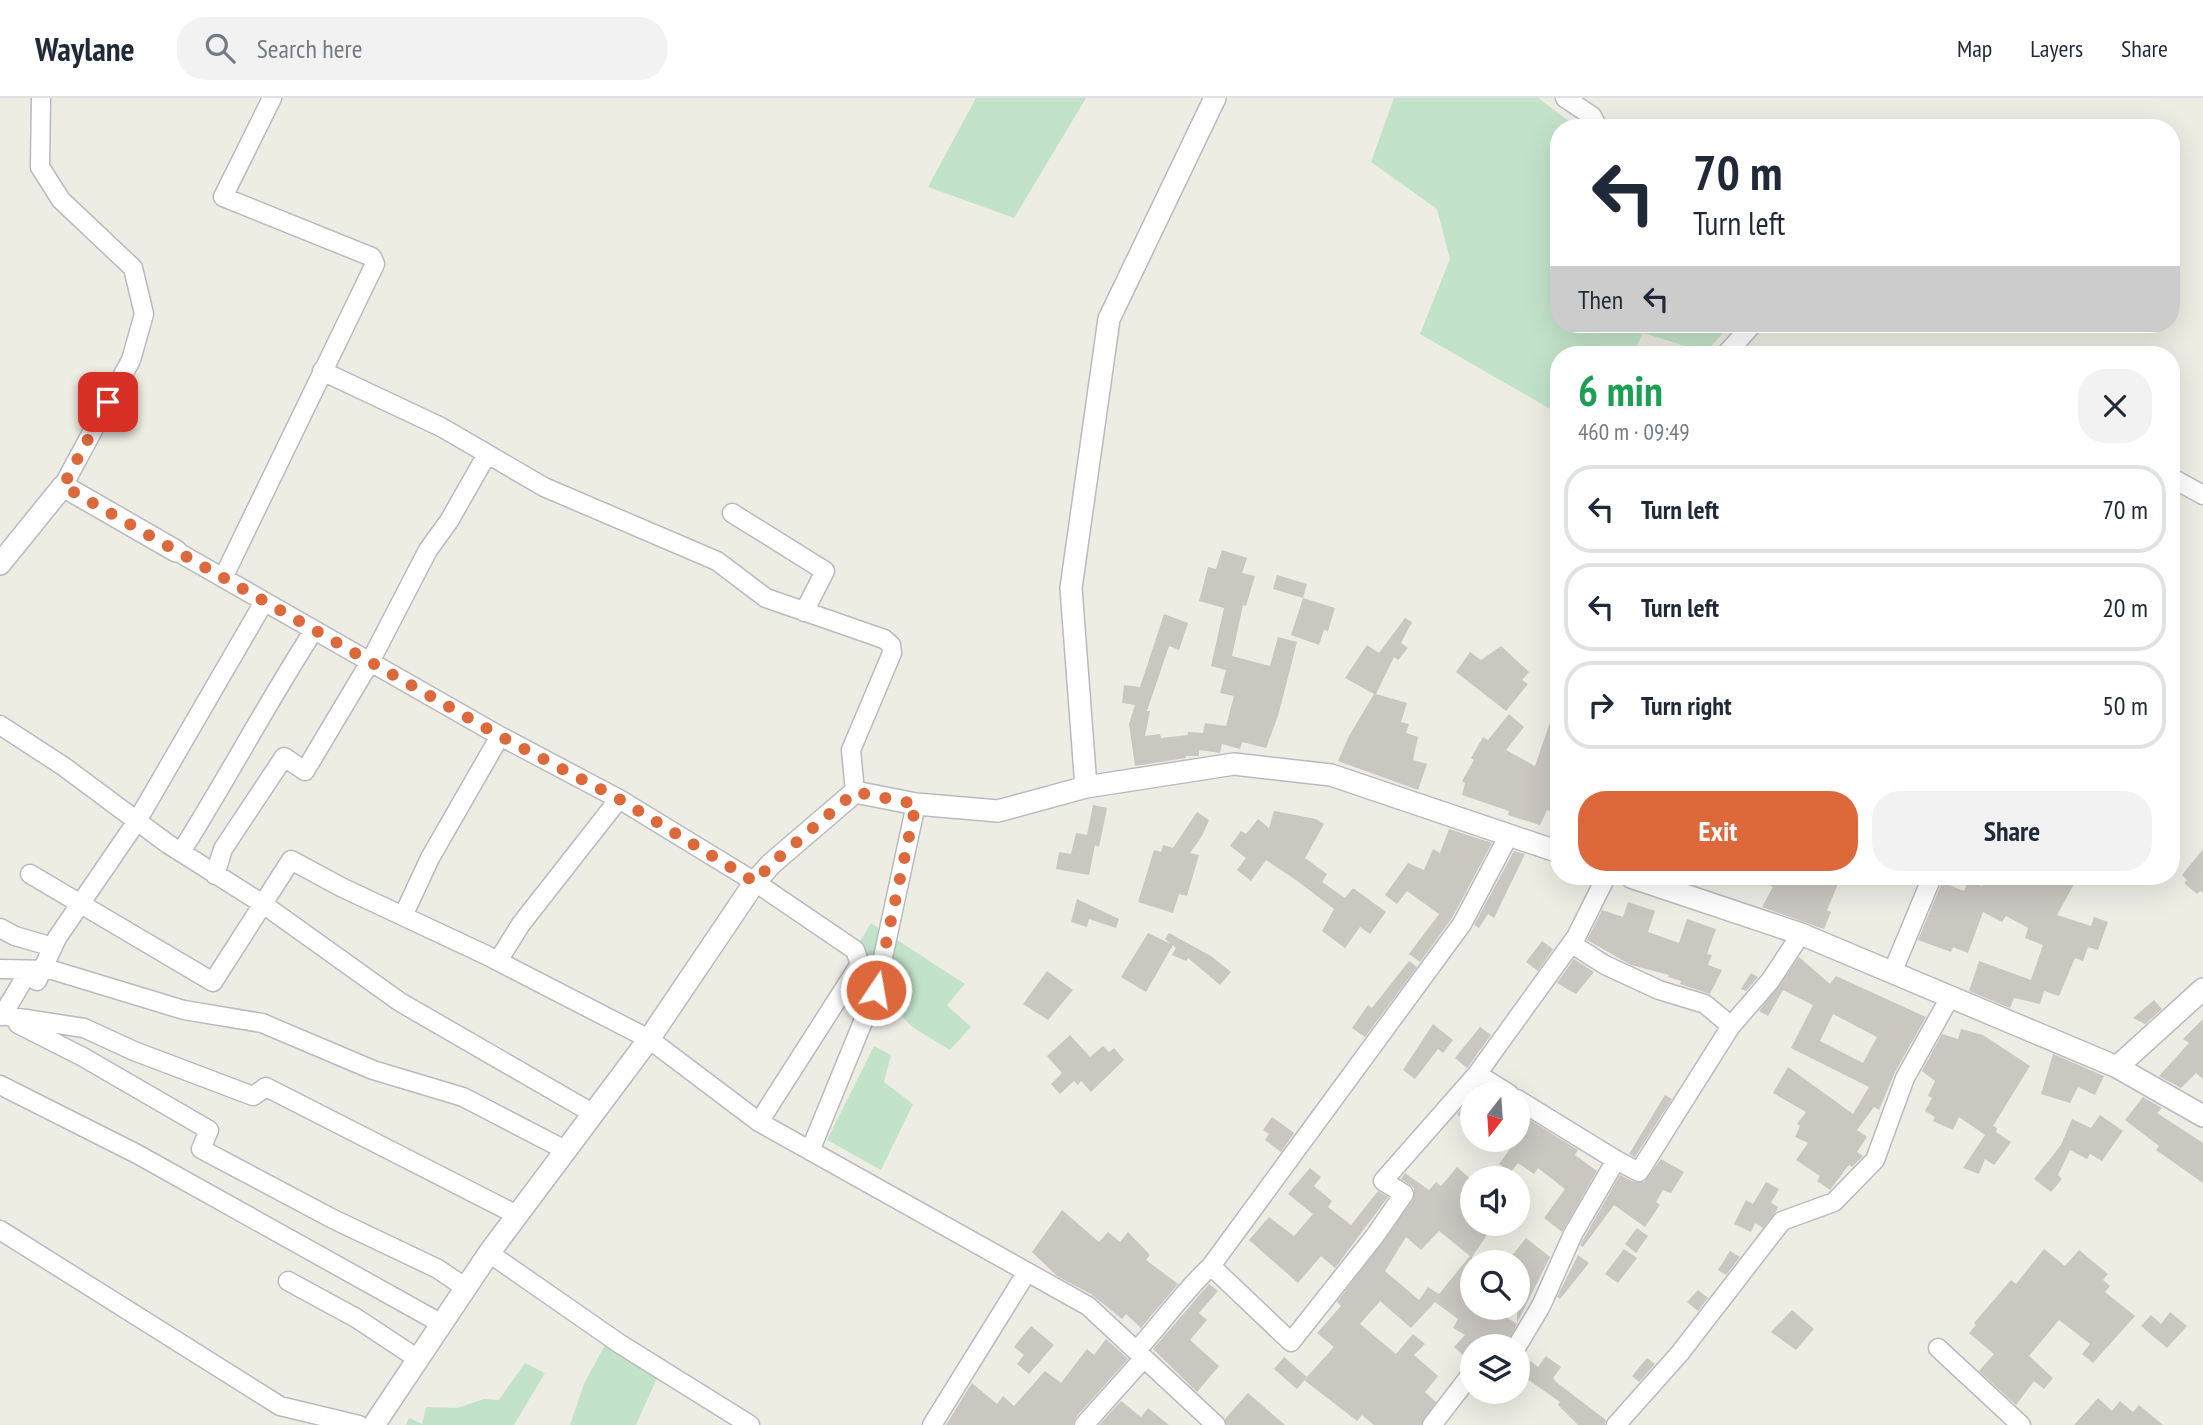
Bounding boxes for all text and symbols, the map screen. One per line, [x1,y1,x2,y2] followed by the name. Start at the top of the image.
[177,17,667,80] search box
[35,27,135,70] text: Waylane
[201,29,239,67] icon: search
[257,32,362,65] text: Search here
[1957,33,1992,64] text: Map
[2030,33,2083,64] text: Layers
[2121,33,2168,64] text: Share
[1693,140,1782,204] text: 70 m
[1578,147,1669,238] icon: left
[1693,202,1785,244] text: Turn left
[1637,280,1675,318] icon: left
[1578,283,1623,316] text: Then
[1578,363,1663,418] text: 6 min
[2078,369,2152,443] button: close
[78,372,138,432] pin
[89,383,127,421] icon: arrive
[1578,417,1690,446] text: 460 m · 09:49
[1582,490,1620,528] icon: left
[1641,493,1719,526] text: Turn left
[2102,493,2148,526] text: 70 m
[1582,588,1620,626] icon: left
[1641,591,1719,624] text: Turn left
[2102,591,2148,624] text: 20 m
[1582,686,1620,724] icon: right
[1641,689,1732,722] text: Turn right
[2102,689,2148,722] text: 50 m
[1578,791,1858,871] button: Exit
[1872,791,2152,871] button: Share
[839,953,913,1027] position arrow
[1460,1082,1530,1152] north arrow
[1460,1082,1530,1404] map controls
[1460,1166,1530,1236] button: sound
[1460,1250,1530,1320] button: search
[1460,1334,1530,1404] button: layers

